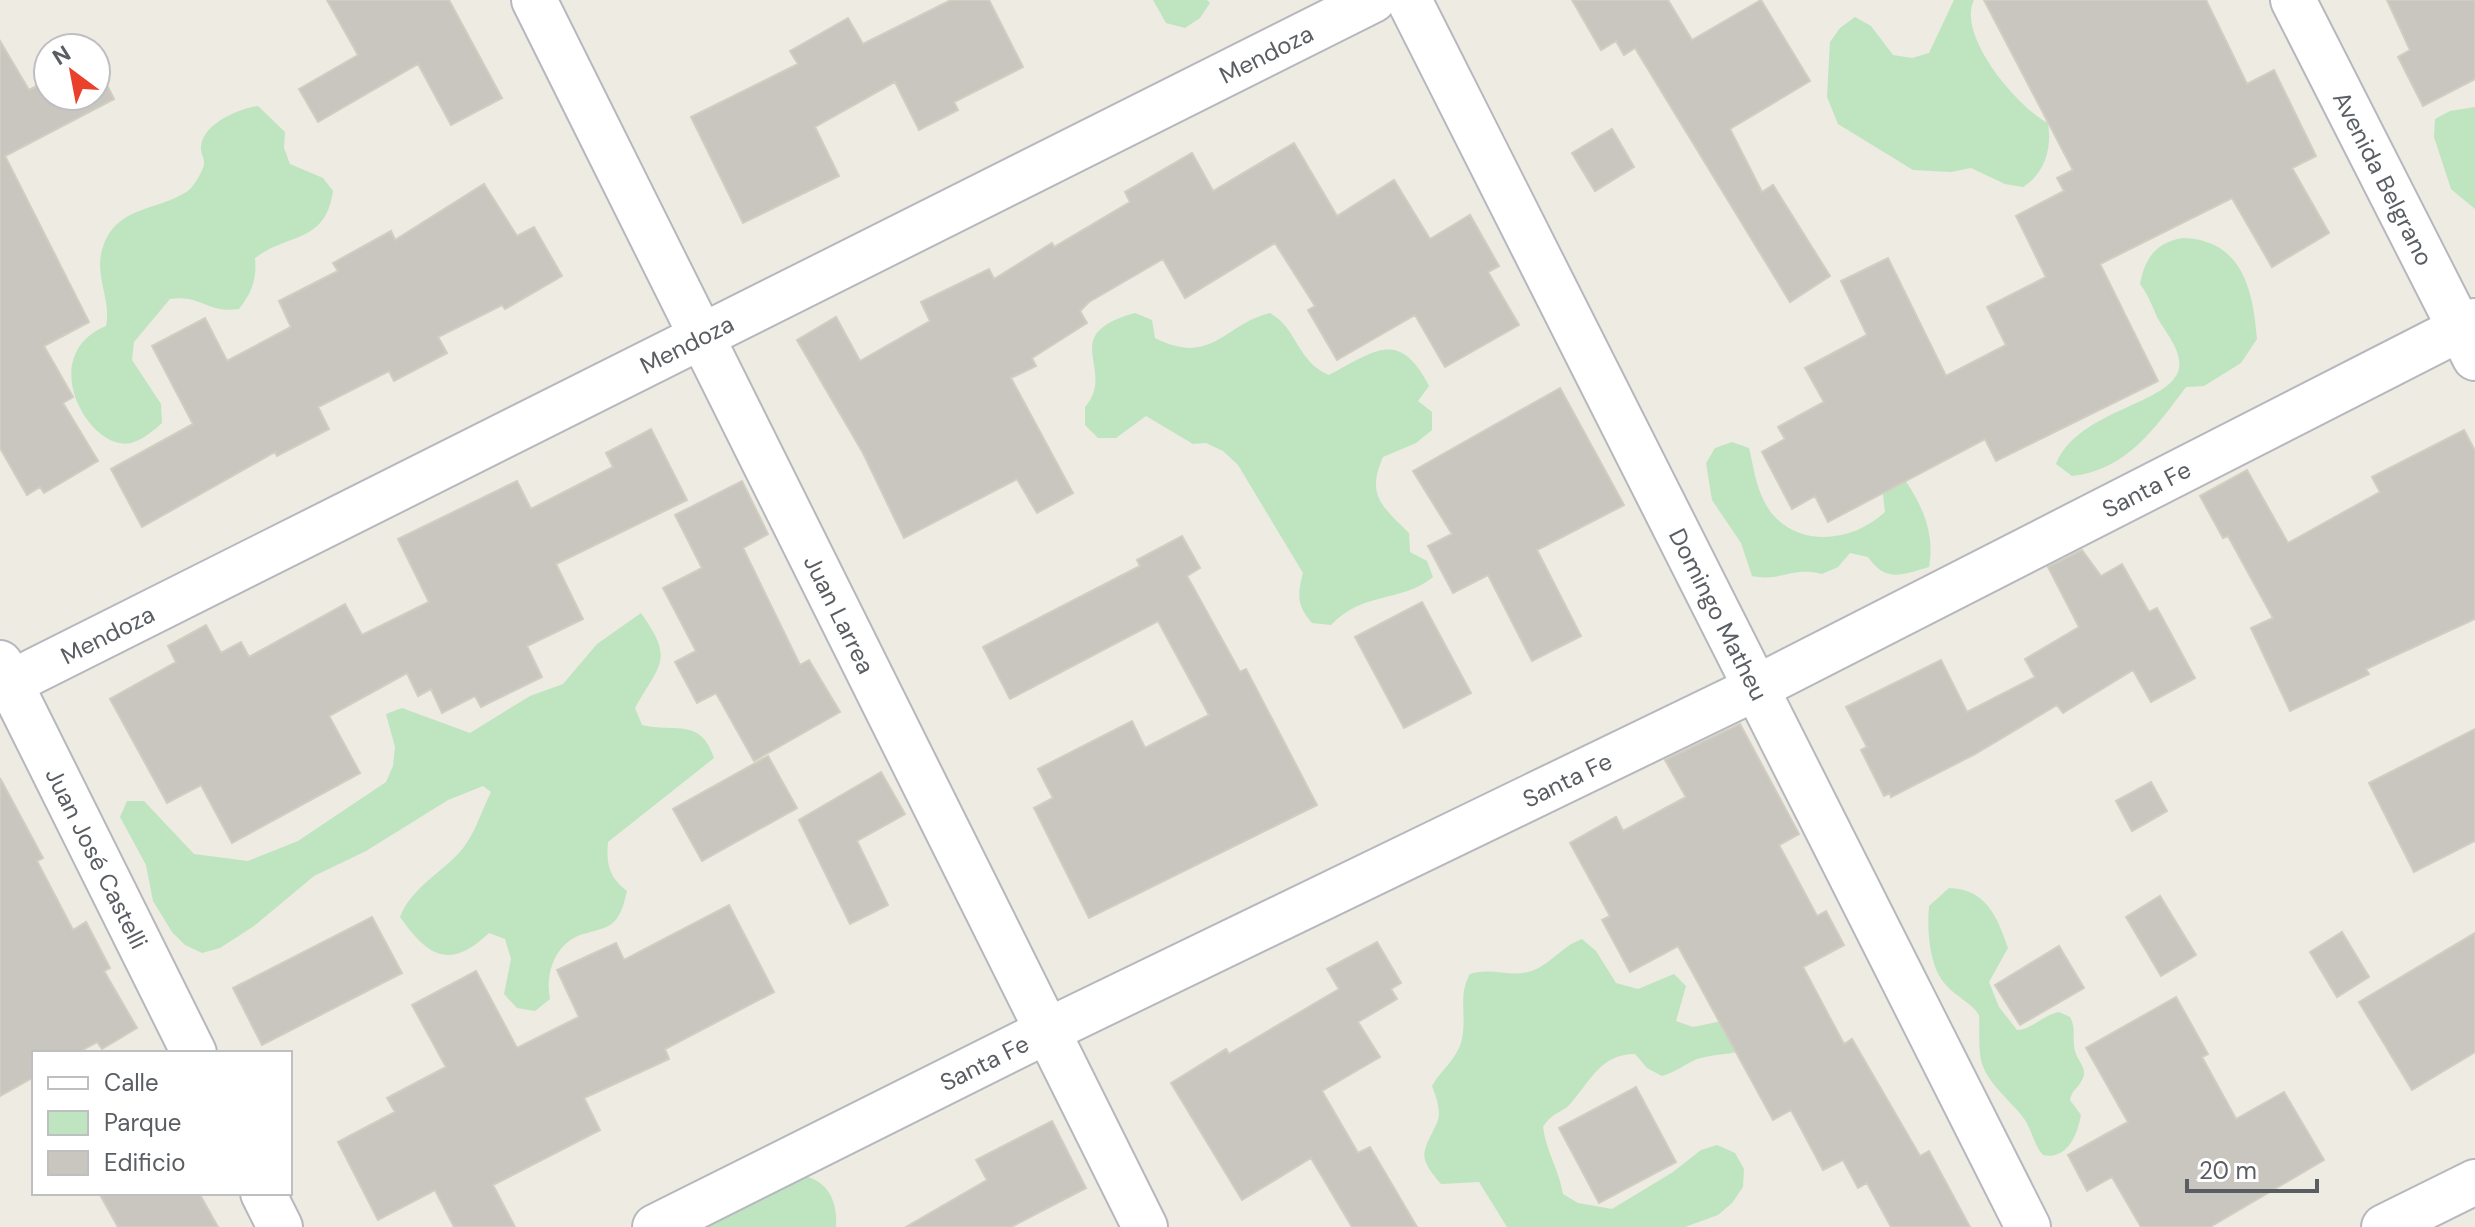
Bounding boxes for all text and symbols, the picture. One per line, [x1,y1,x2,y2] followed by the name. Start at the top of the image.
[1214,17,1318,90] street label: Mendoza
[32,32,112,112] north arrow
[47,39,76,72] text: N
[2326,86,2441,271] street label: Avenida Belgrano
[635,307,739,380] street label: Mendoza
[2097,453,2196,524] street label: Santa Fe
[1663,523,1775,706] street label: Domingo Matheu
[797,550,882,679] street label: Juan Larrea
[55,598,159,671] street label: Mendoza
[1517,745,1617,814] street label: Santa Fe
[39,762,155,954] street label: Juan José Castelli
[934,1027,1034,1098] street label: Santa Fe
[32,1051,292,1195] legend
[104,1067,159,1098] text: Calle
[104,1107,181,1138] text: Parque
[2187,1143,2317,1193] scale bar
[104,1147,186,1178] text: Edificio
[2199,1155,2257,1186] text: 20 m

